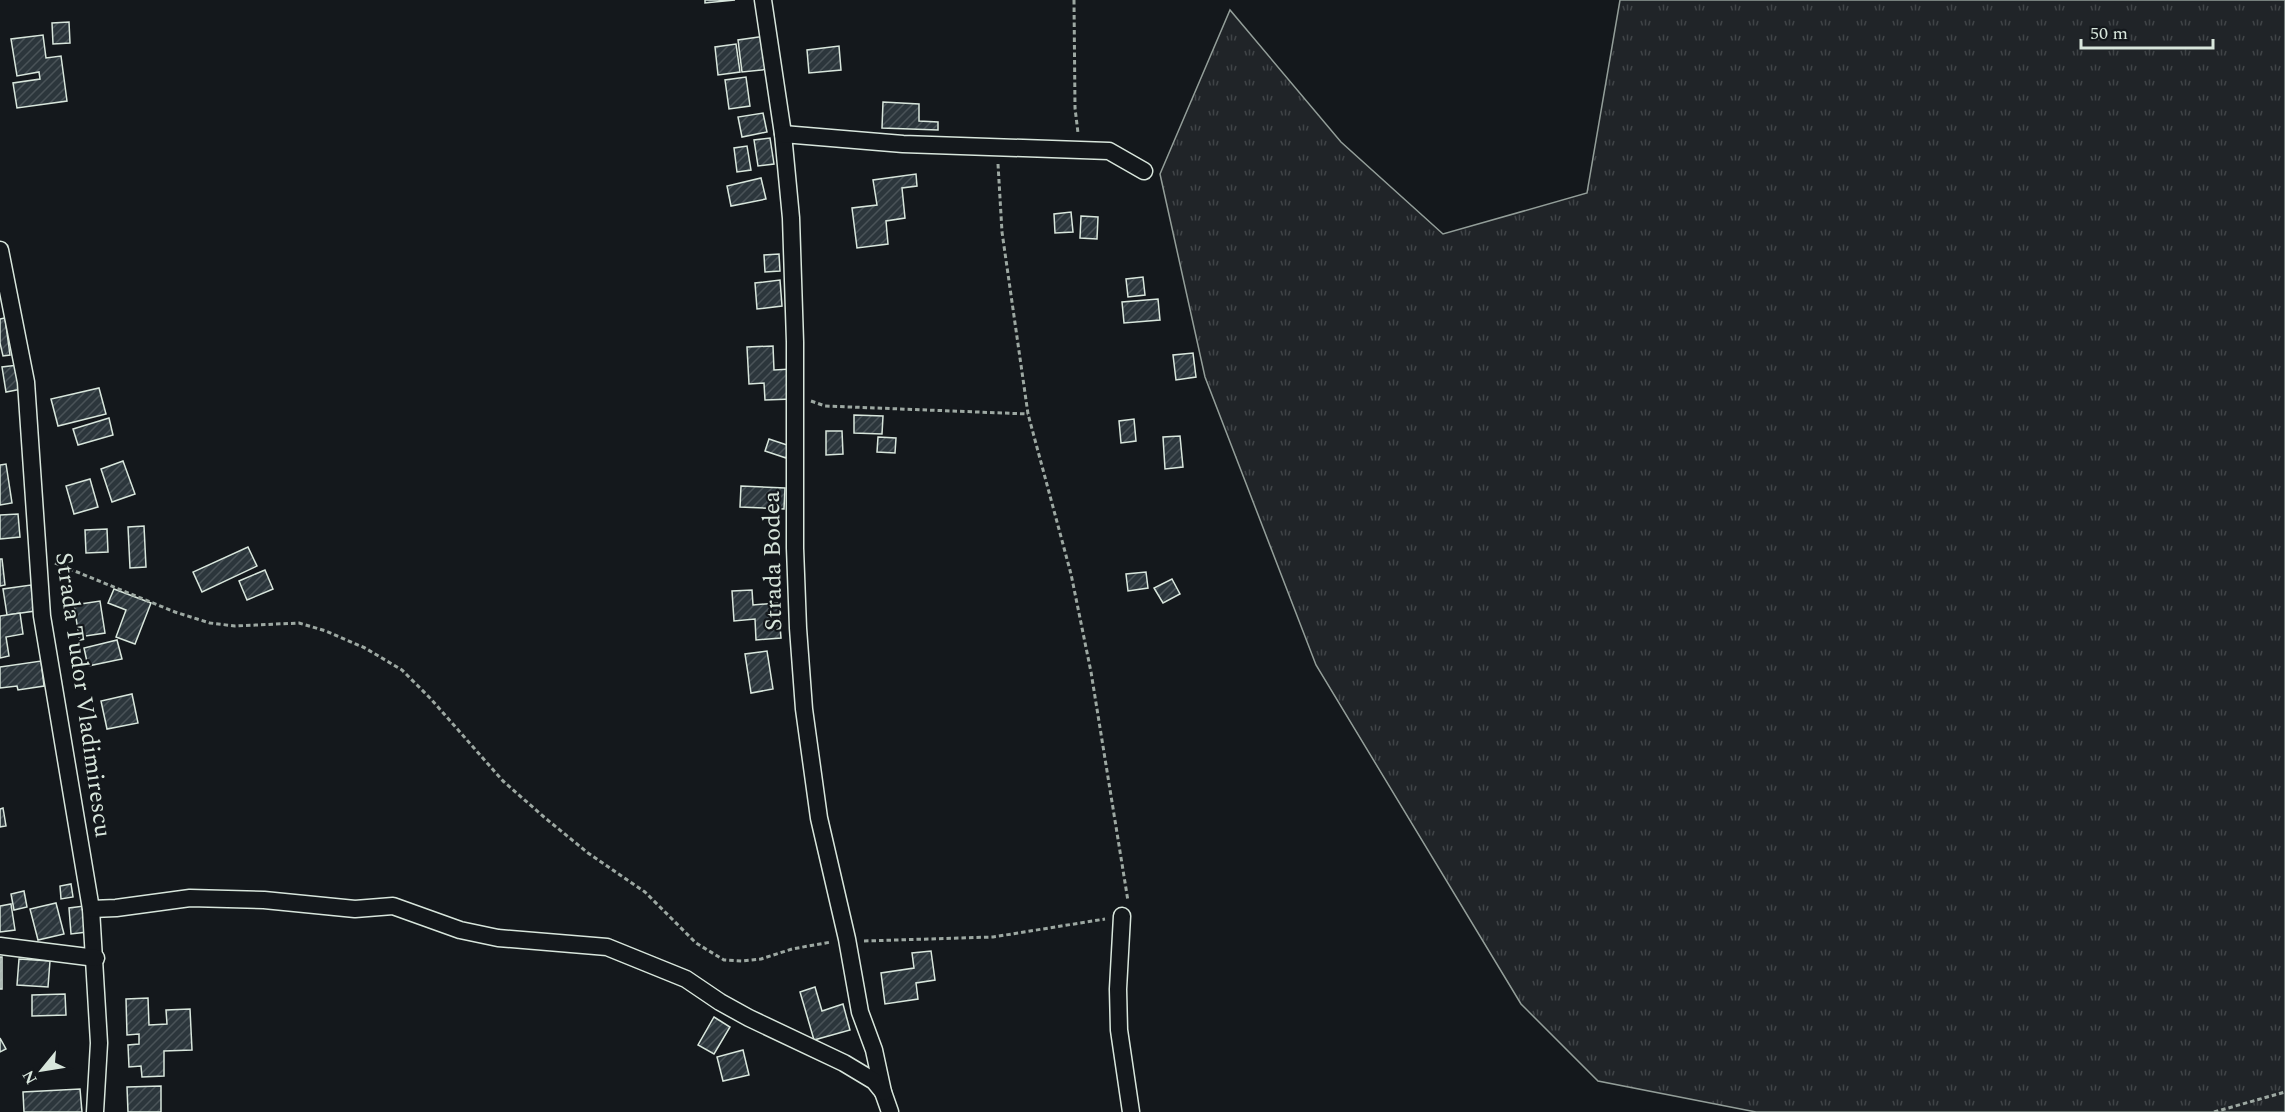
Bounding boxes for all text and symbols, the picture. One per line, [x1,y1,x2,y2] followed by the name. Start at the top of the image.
[2081,12,2213,50] scale bar
[2090,20,2128,47] text: 50 m
[754,490,792,631] street label: Strada Bodea
[45,550,121,840] street label: Strada Tudor Vladimirescu
[12,1040,72,1100] north arrow
[16,1065,44,1089] text: N

